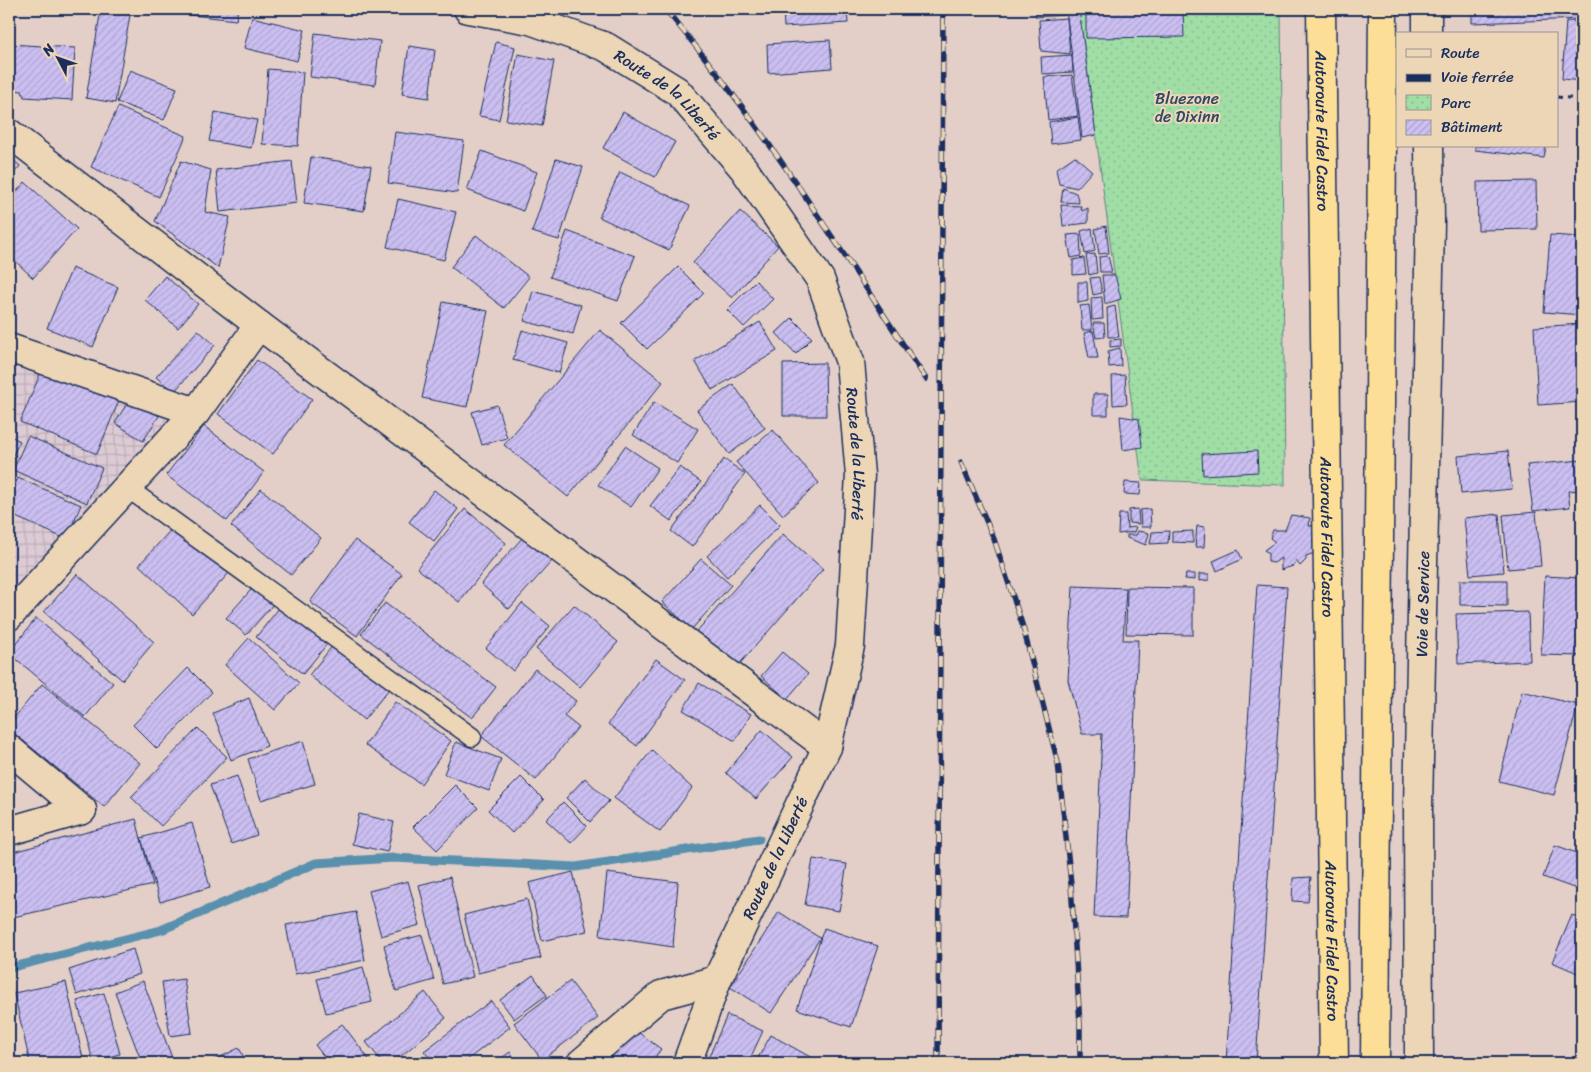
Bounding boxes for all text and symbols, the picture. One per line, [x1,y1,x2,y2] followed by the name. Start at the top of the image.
[32,32,82,82] north arrow
[1396,32,1558,148] legend
[35,38,61,62] text: N
[1441,40,1480,66] text: Route
[608,41,728,147] street label: Route de la Liberté
[1307,49,1338,212] street label: Autoroute Fidel Castro
[1441,64,1514,90] text: Voie ferrée
[1155,84,1220,131] park label: Bluezone de Dixinn
[1441,90,1471,116] text: Parc
[1441,114,1503,140] text: Bâtiment
[838,386,875,521] street label: Route de la Liberté
[1312,455,1343,618] street label: Autoroute Fidel Castro
[1407,551,1438,658] street label: Voie de Service
[734,792,816,924] street label: Route de la Liberté
[1317,859,1348,1022] street label: Autoroute Fidel Castro

